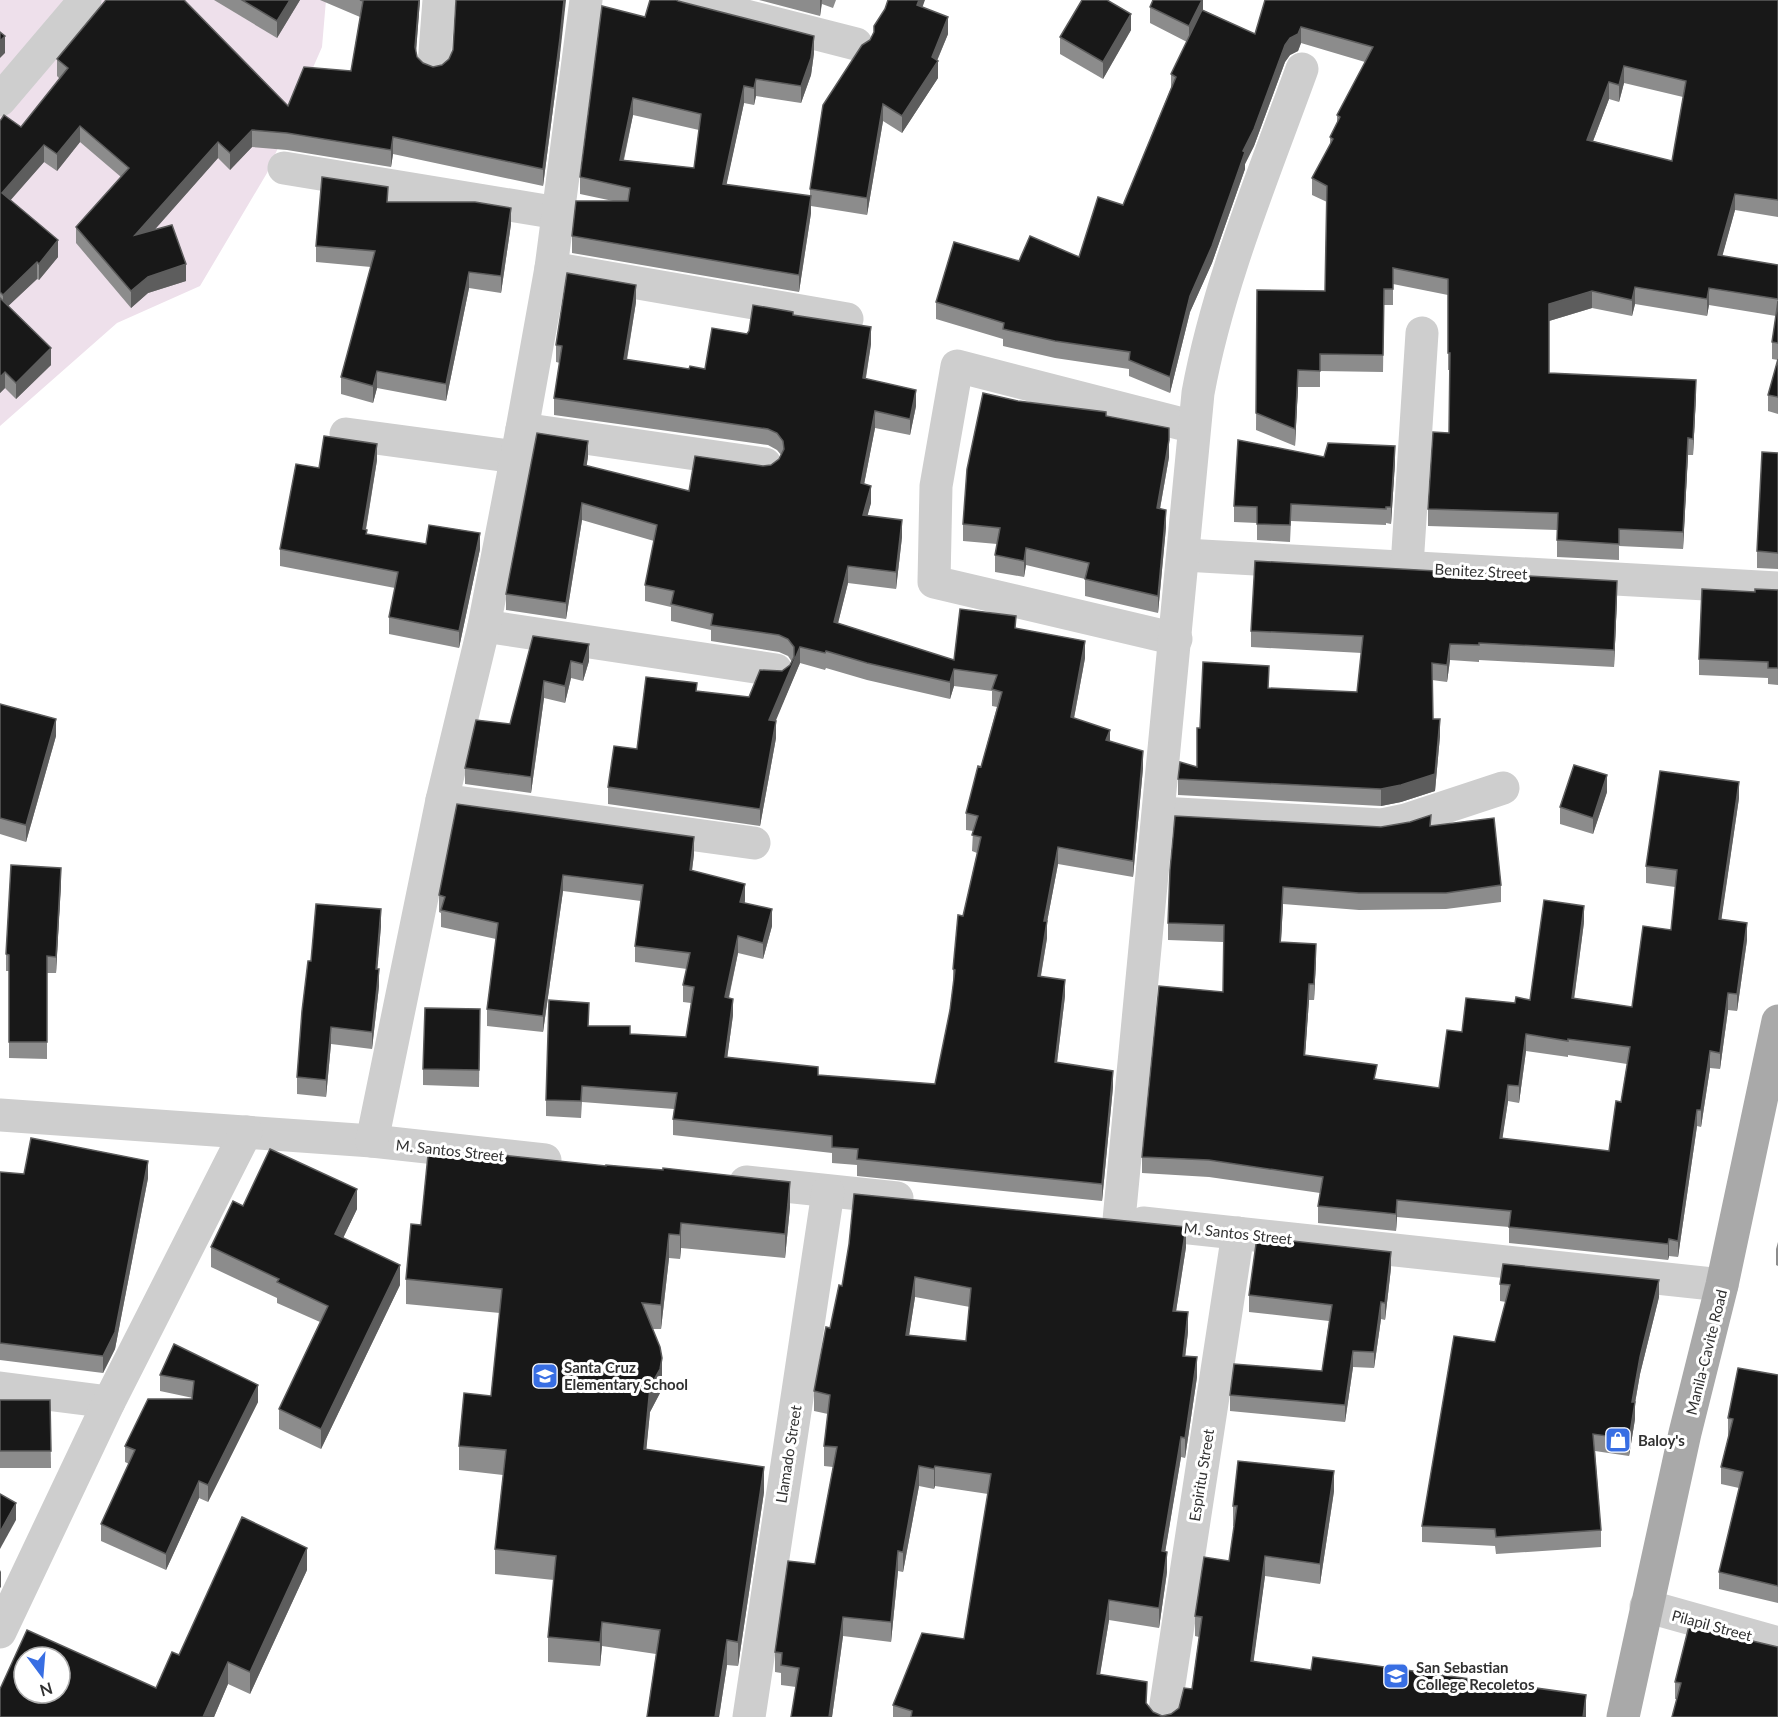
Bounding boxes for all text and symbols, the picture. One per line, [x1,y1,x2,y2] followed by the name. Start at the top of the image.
[1434,560,1528,582] street label: Benitez Street
[395,1135,506,1165] street label: M. Santos Street
[1183,1218,1294,1248] street label: M. Santos Street
[1682,1287,1730,1417] street label: Manila-Cavite Road
[564,1358,688,1393] place label: Santa Cruz Elementary School
[530,1361,560,1391] school or university icon: Santa Cruz Elementary School
[771,1403,805,1504] street label: Llamado Street
[1603,1425,1633,1455] shop icon: Baloy's
[1185,1427,1217,1522] street label: Espiritu Street
[1638,1431,1685,1449] place label: Baloy's
[1670,1606,1755,1645] street label: Pilapil Street
[12,1645,72,1705] north arrow
[1416,1658,1535,1693] place label: San Sebastian College Recoletos
[1381,1661,1411,1691] school or university icon: San Sebastian College Recoletos
[38,1679,55,1701] text: N

